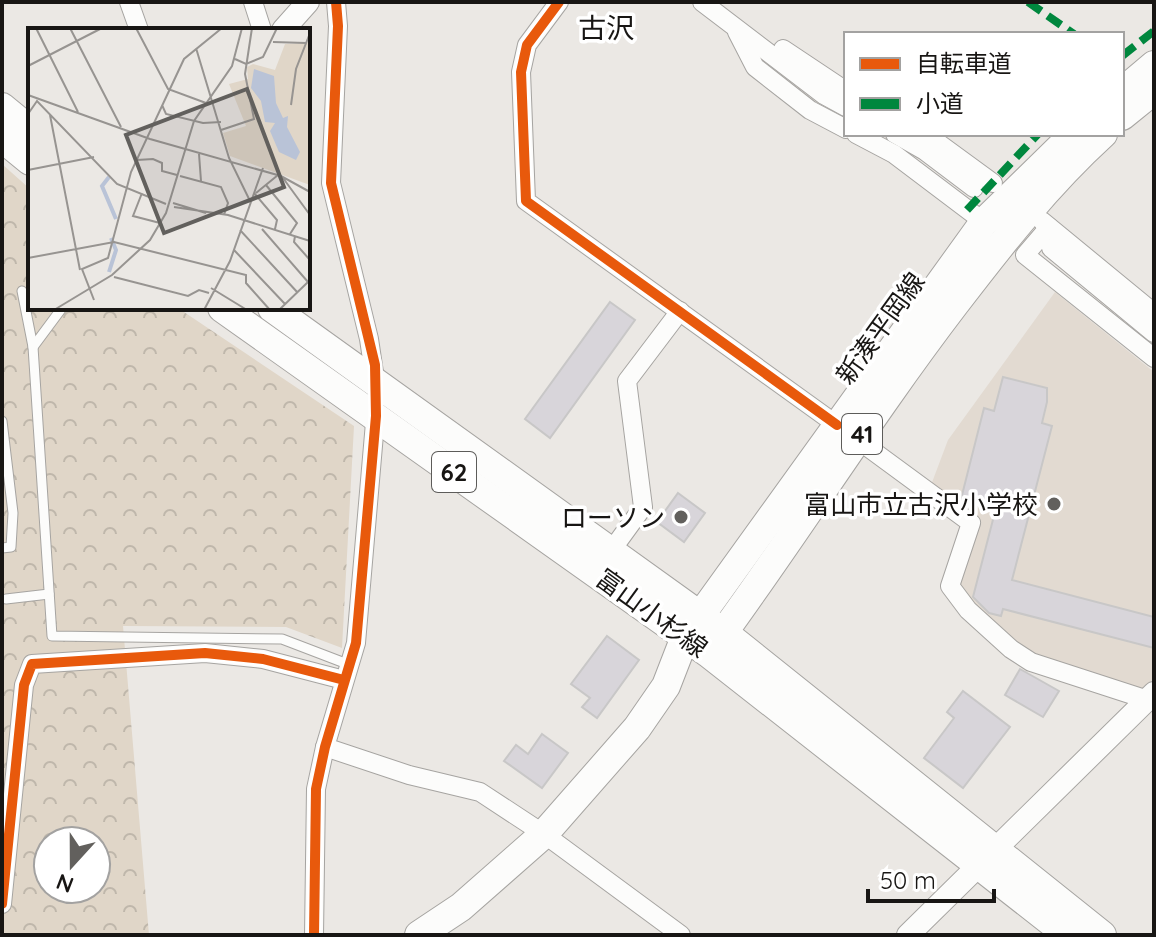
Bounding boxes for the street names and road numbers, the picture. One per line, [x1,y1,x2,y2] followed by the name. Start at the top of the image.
[828,266,932,390] street label: 新湊平岡線
[842,414,882,454] road number: 41
[432,452,476,492] road number: 62
[590,561,714,665] street label: 富山小杉線

